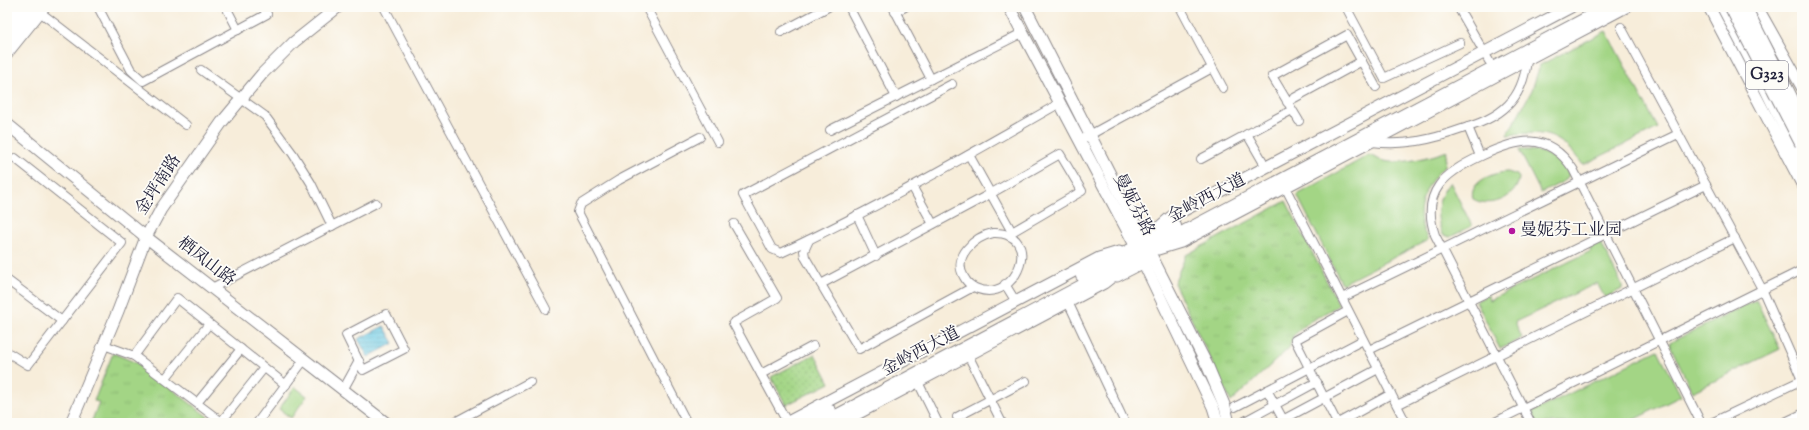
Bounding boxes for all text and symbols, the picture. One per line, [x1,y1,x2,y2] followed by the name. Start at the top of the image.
[1746,61,1788,89] road number: G323
[130,150,188,220] street label: 金坪南路
[1164,168,1250,230] street label: 金岭西大道
[1106,169,1160,241] street label: 曼妮芬路
[1520,219,1622,243] place label: 曼妮芬工业园
[1507,226,1517,236] marker: 曼妮芬工业园
[172,232,240,292] street label: 栖凤山路
[878,321,964,383] street label: 金岭西大道

